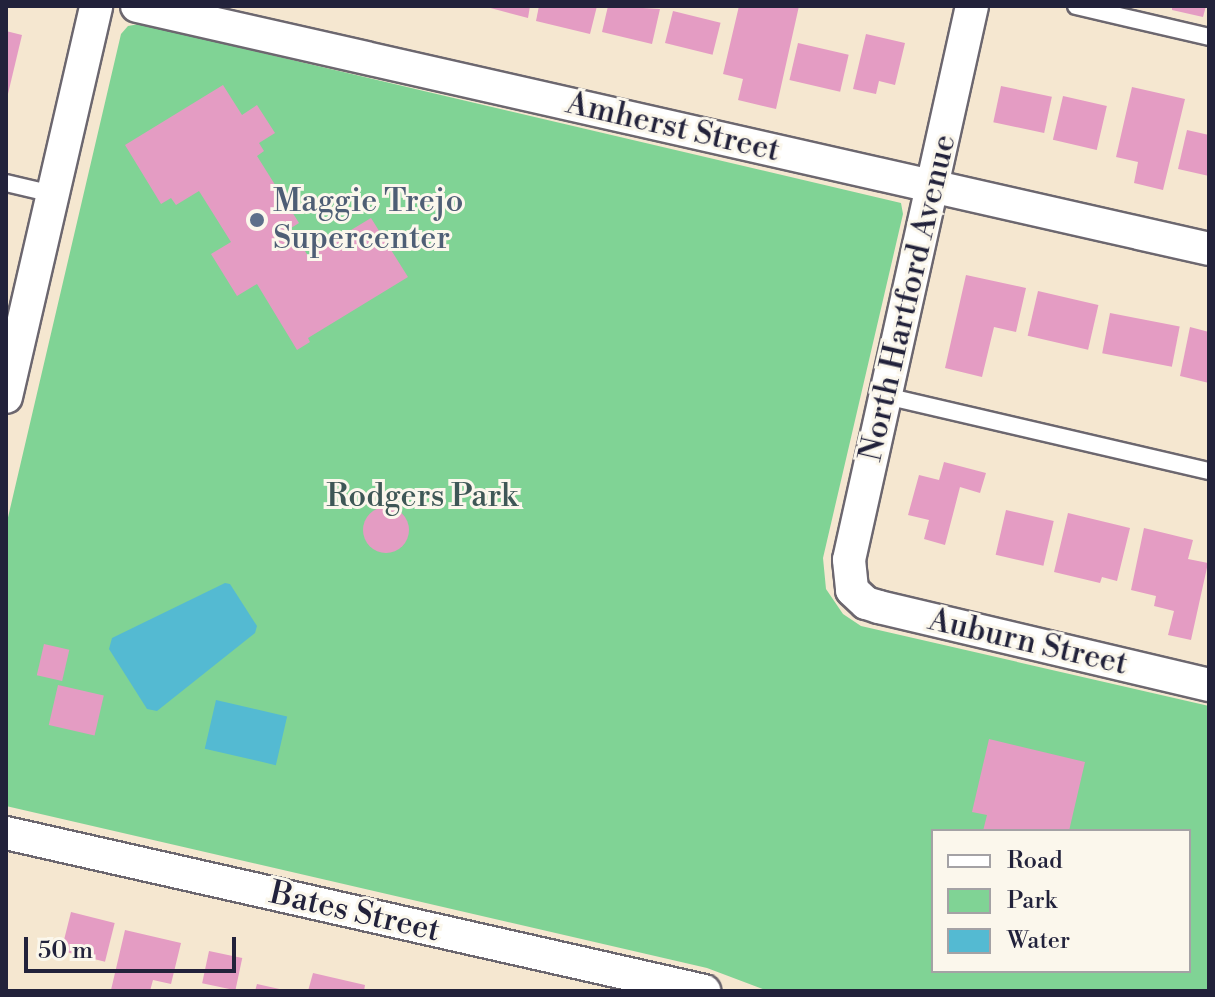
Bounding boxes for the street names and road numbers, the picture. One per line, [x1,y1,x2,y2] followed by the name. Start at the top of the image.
[562,84,784,170] street label: Amherst Street
[852,131,964,465] street label: North Hartford Avenue
[925,600,1131,684] street label: Auburn Street
[266,874,444,950] street label: Bates Street

